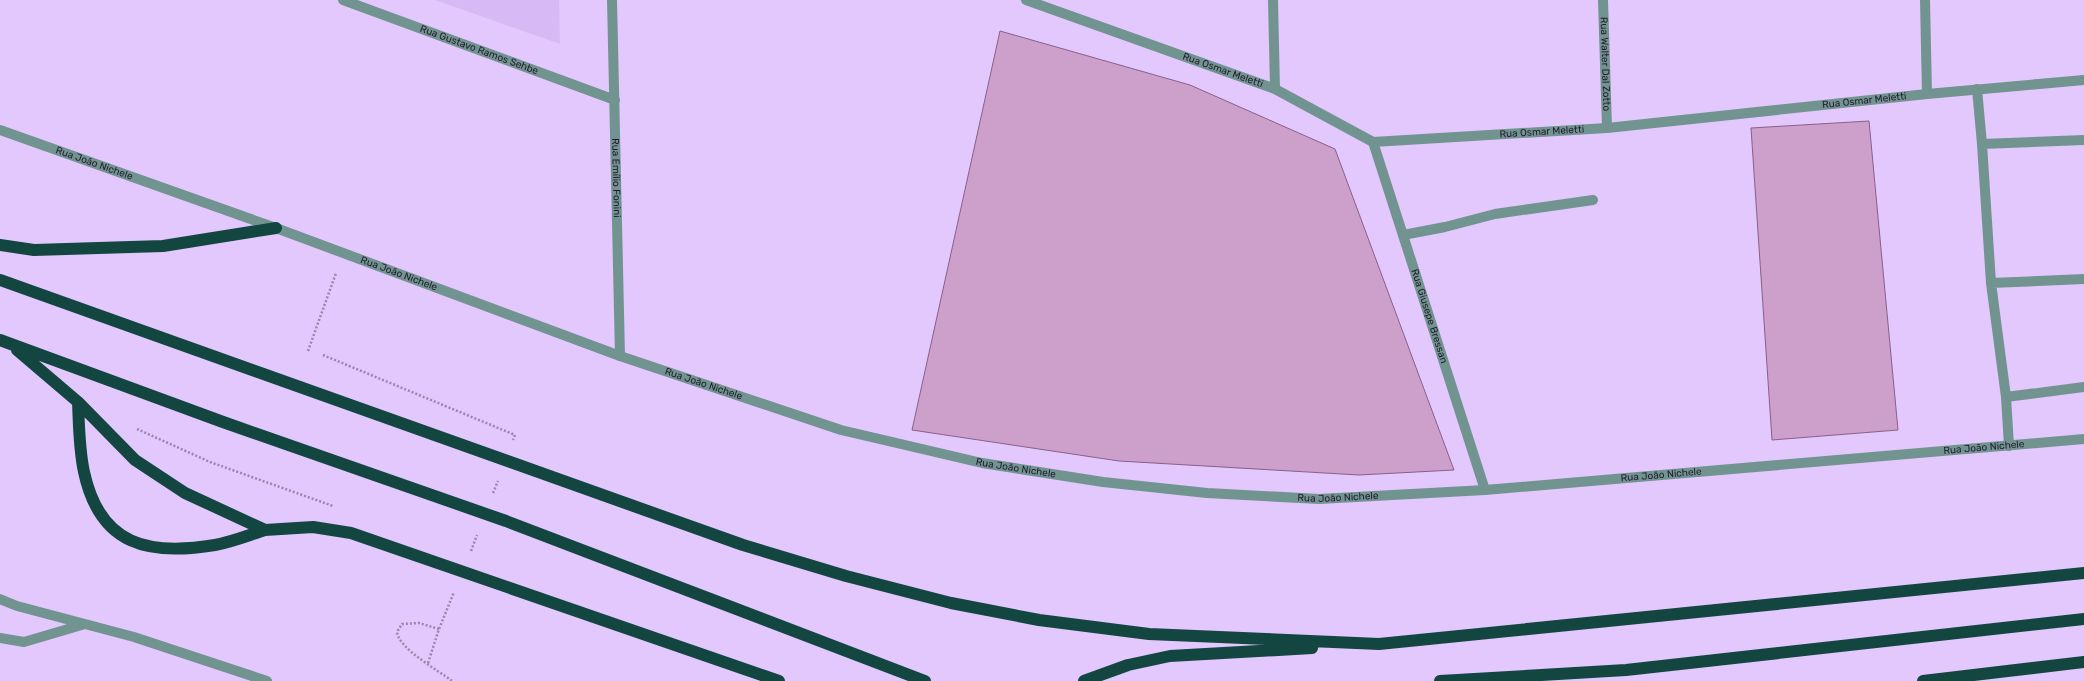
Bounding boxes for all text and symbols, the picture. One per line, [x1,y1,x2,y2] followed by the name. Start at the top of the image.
[1598,17,1612,111] street label: Rua Walter Dal Zotto
[418,23,540,77] street label: Rua Gustavo Ramos Sehbe
[1181,50,1265,90] street label: Rua Osmar Meletti
[1822,90,1907,111] street label: Rua Osmar Meletti
[1499,123,1585,140] street label: Rua Osmar Meletti
[609,138,623,218] street label: Rua Emílio Fonini
[54,144,135,183] street label: Rua João Nichele
[359,254,439,294] street label: Rua João Nichele
[1408,268,1450,365] street label: Rua Giusepe Bressan
[663,365,744,403] street label: Rua João Nichele
[1943,438,2025,457] street label: Rua João Nichele
[974,456,1057,481] street label: Rua João Nichele
[1620,466,1702,484] street label: Rua João Nichele
[1297,490,1379,505] street label: Rua João Nichele

